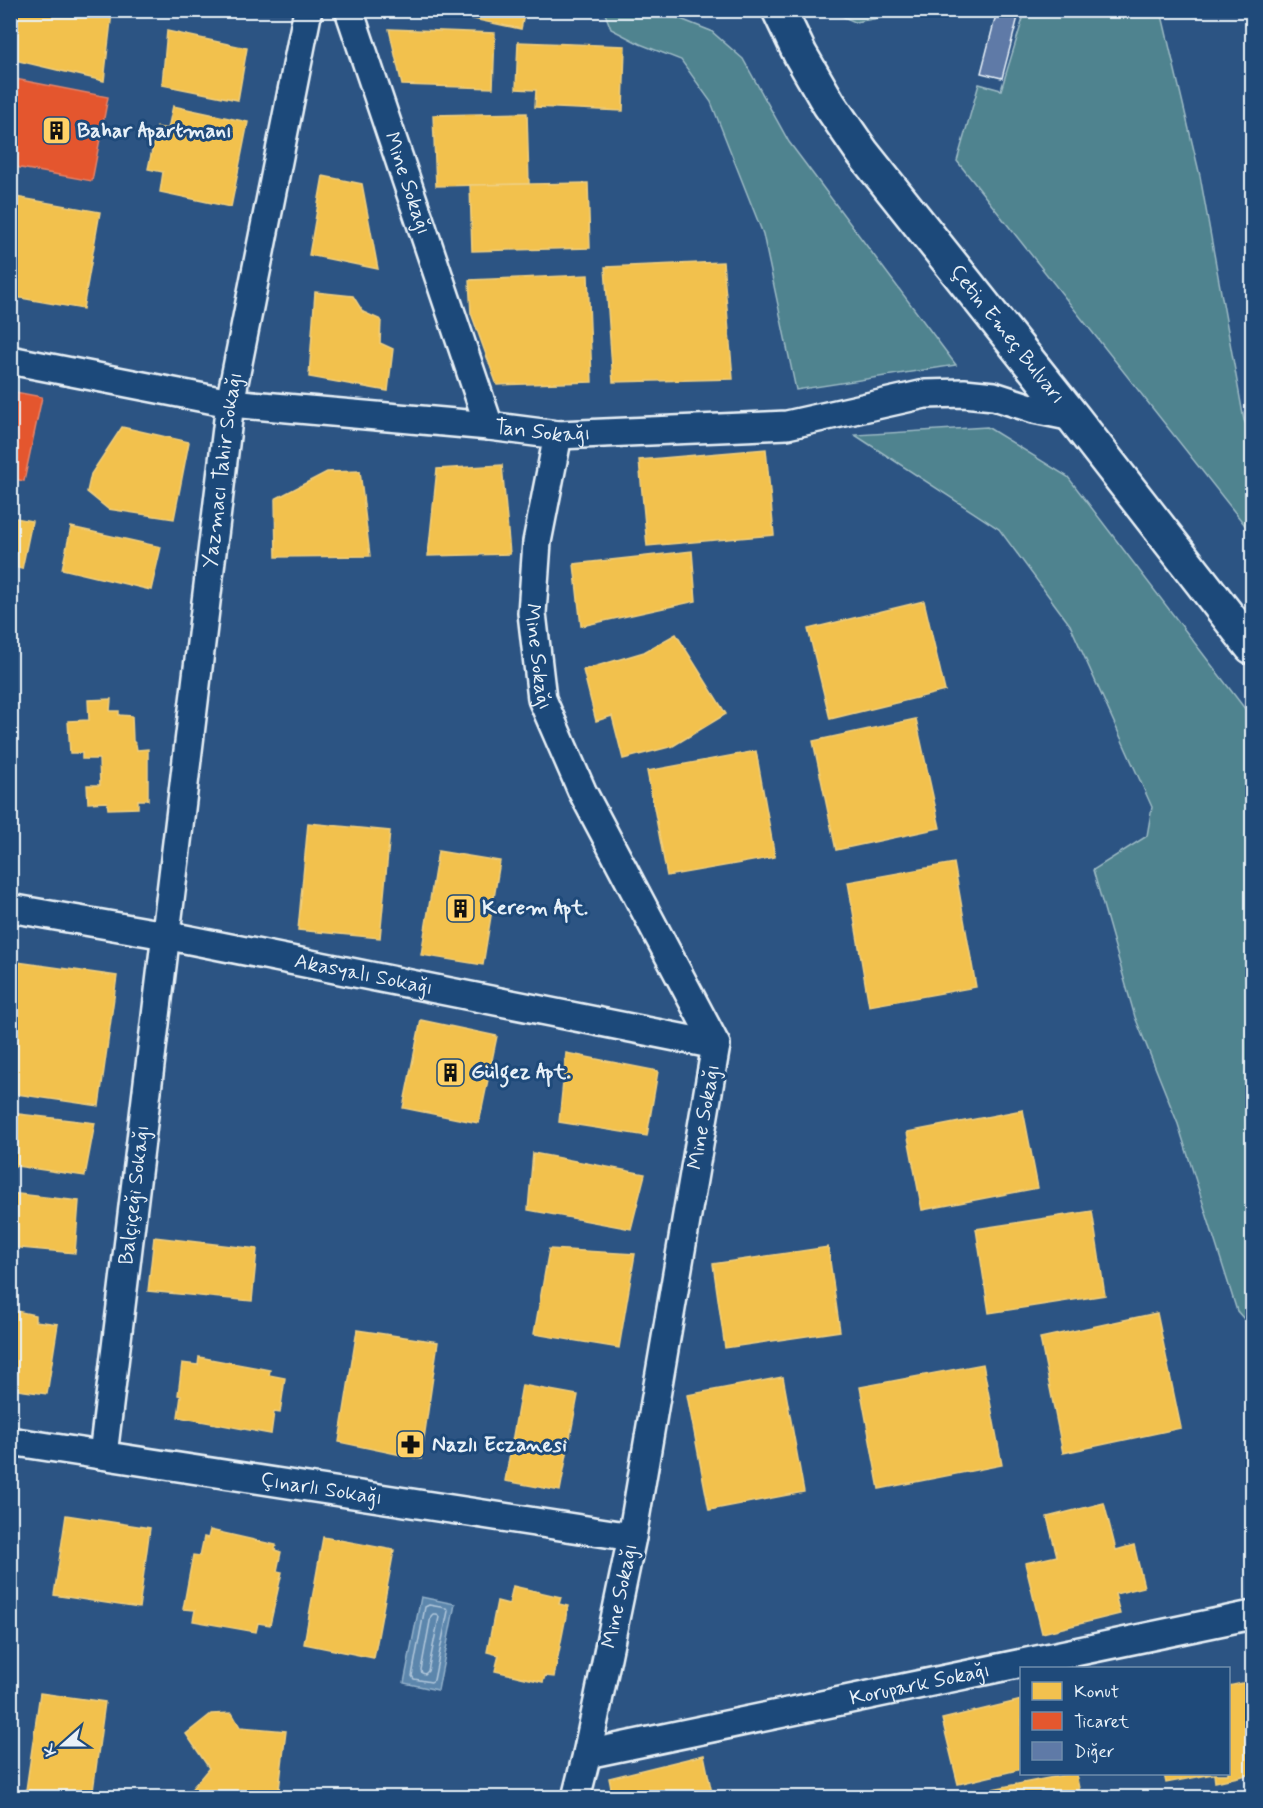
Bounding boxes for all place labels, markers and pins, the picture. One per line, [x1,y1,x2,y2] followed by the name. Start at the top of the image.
[40,115,72,147] building icon: Bahar Apartmanı
[77,117,232,146] place label: Bahar Apartmanı
[445,892,477,924] building icon: Kerem Apt.
[482,894,588,923] place label: Kerem Apt.
[434,1056,466,1088] building icon: Gülgez Apt.
[471,1058,571,1088] place label: Gülgez Apt.
[395,1429,427,1461] pharmacy icon: Nazlı Eczanesi
[432,1431,567,1459] place label: Nazlı Eczanesi

